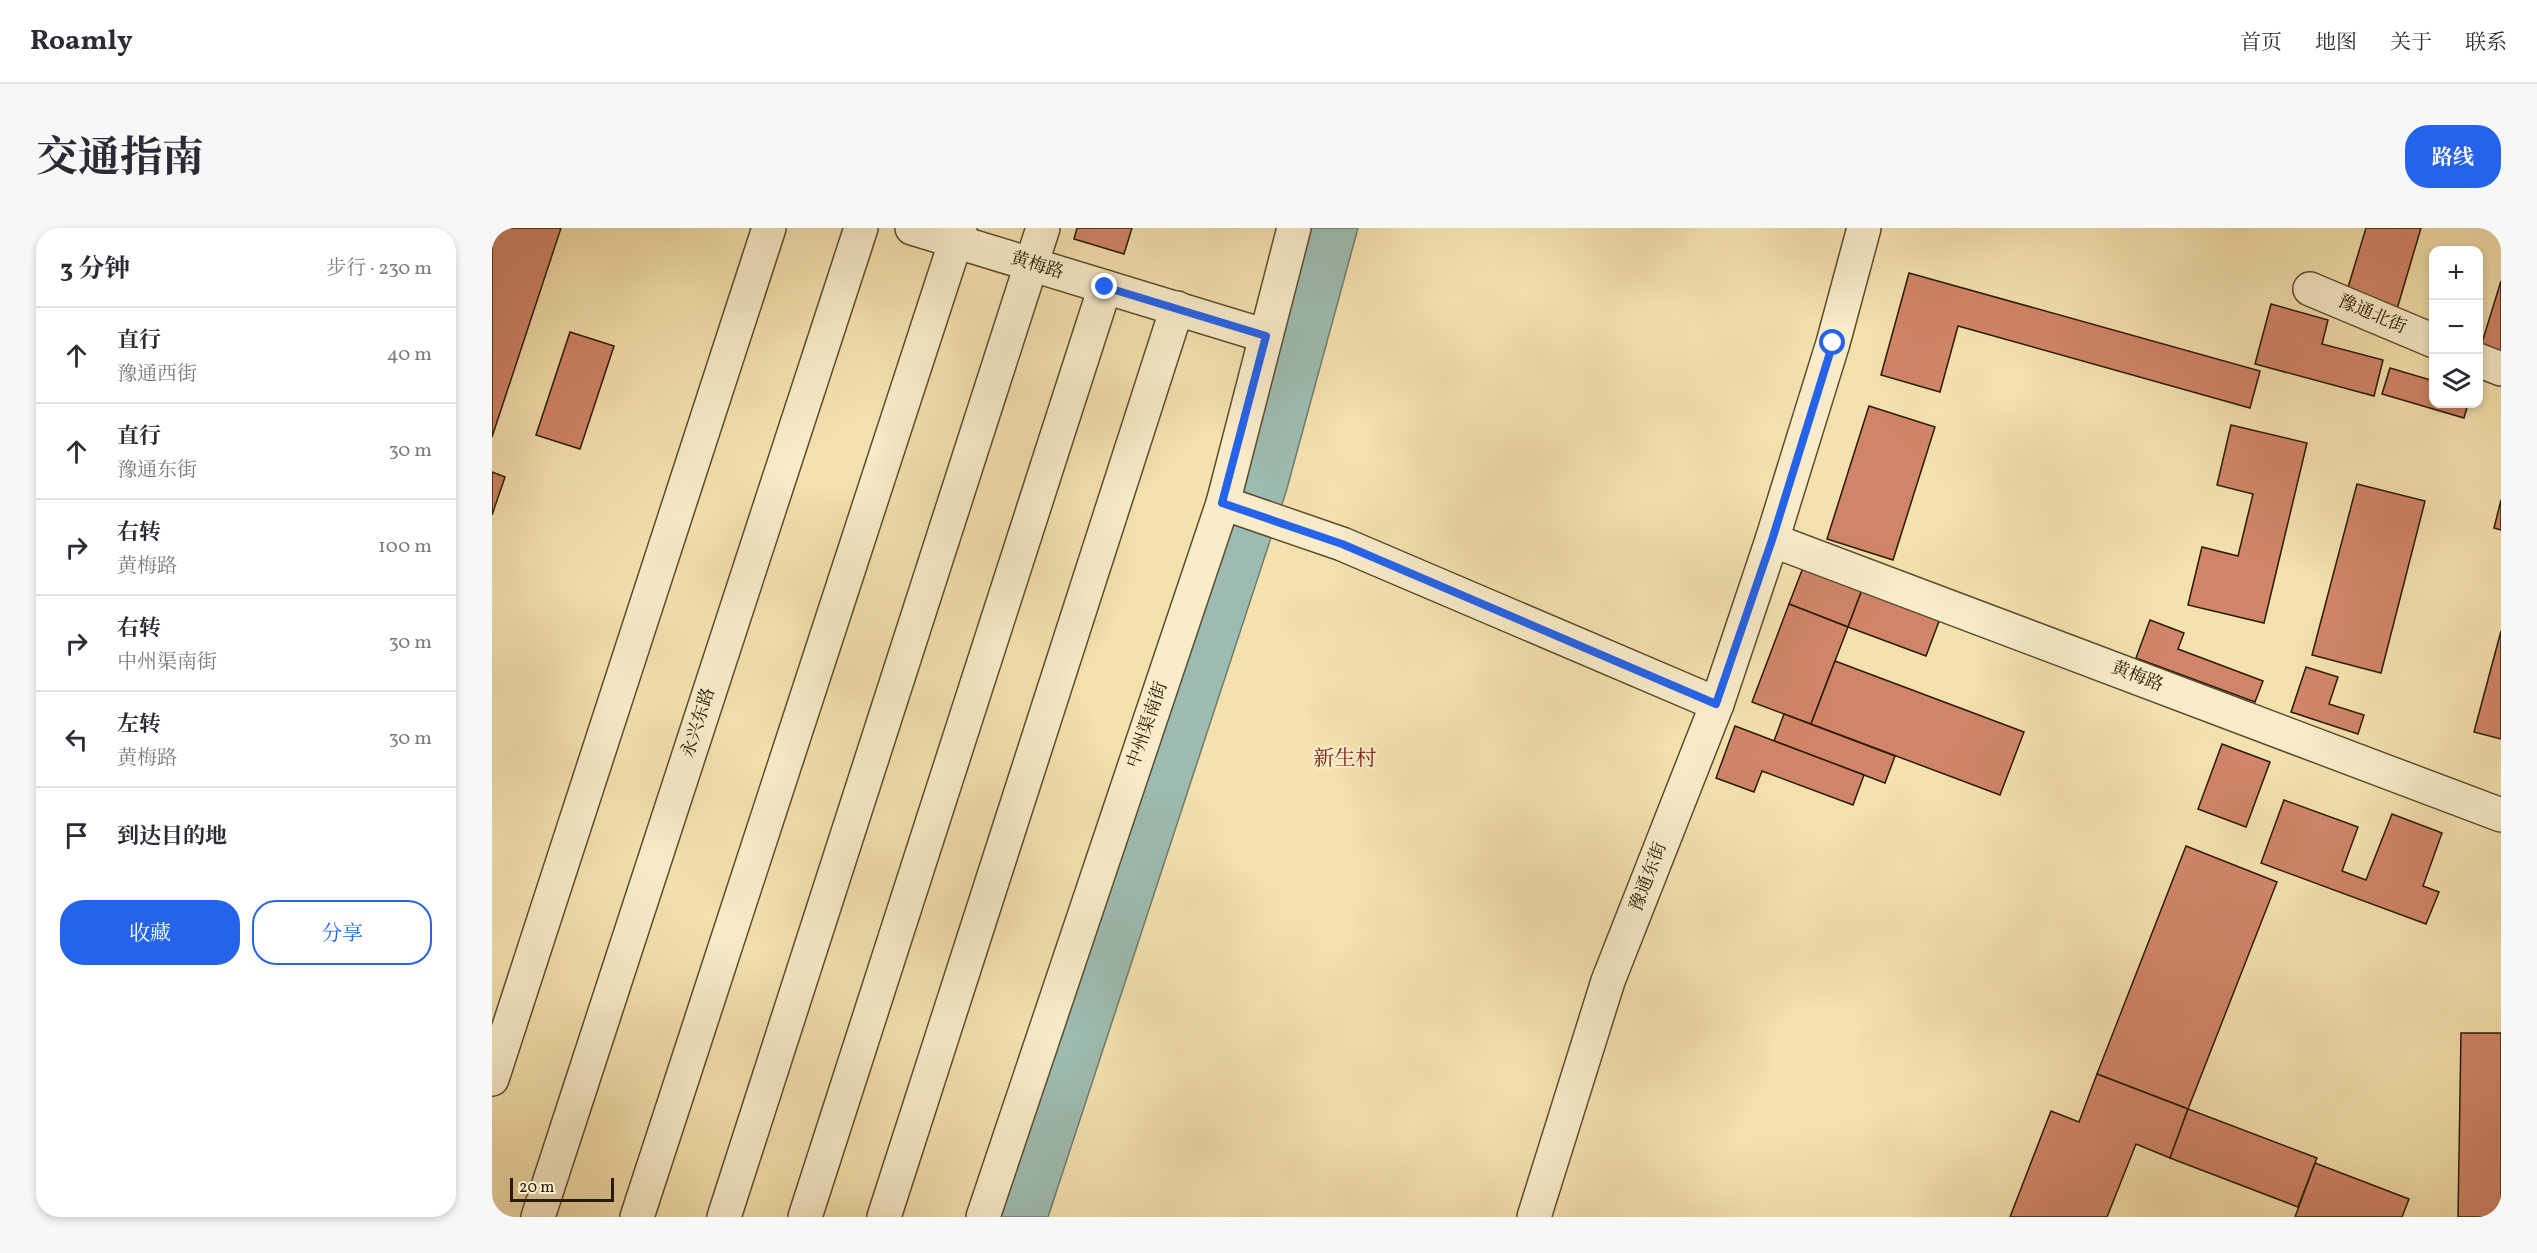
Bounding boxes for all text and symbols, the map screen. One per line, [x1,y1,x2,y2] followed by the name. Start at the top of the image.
[30,22,133,61] text: Roamly
[2240,29,2282,58] text: 首页
[2315,29,2357,58] text: 地图
[2390,29,2432,58] text: 关于
[2465,29,2507,58] text: 联系
[2405,125,2501,188] button: 路线
[36,131,204,190] text: 交通指南
[1008,246,1066,286] street label: 黄梅路
[2429,246,2483,408] map controls
[2429,246,2483,300] button: +
[60,252,130,288] text: 3 分钟
[326,255,432,283] text: 步行 · 230 m
[1091,273,1117,299] route end
[2334,289,2410,341] street label: 豫通北街
[2429,300,2483,354] button: −
[117,326,161,357] text: 直行
[1819,329,1845,355] route start
[60,339,93,372] icon: ahead
[387,341,432,369] text: 40 m
[2429,354,2483,408] button: layers
[117,361,197,389] text: 豫通西街
[117,422,161,453] text: 直行
[60,435,93,468] icon: ahead
[388,437,432,465] text: 30 m
[117,457,197,485] text: 豫通东街
[117,518,161,549] text: 右转
[60,531,93,564] icon: right
[378,533,432,561] text: 100 m
[117,553,177,581] text: 黄梅路
[117,614,161,645] text: 右转
[60,627,93,660] icon: right
[388,629,432,657] text: 30 m
[117,649,217,677] text: 中州渠南街
[2107,656,2167,698] street label: 黄梅路
[1122,678,1174,772] street label: 中州渠南街
[676,685,722,761] street label: 永兴东路
[117,710,161,741] text: 左转
[60,723,93,756] icon: left
[388,725,432,753] text: 30 m
[117,745,177,773] text: 黄梅路
[1314,745,1377,774] district label: 新生村
[60,819,93,852] icon: arrive
[117,822,227,853] text: 到达目的地
[1624,839,1674,915] street label: 豫通东街
[60,900,240,965] button: 收藏
[252,900,432,965] button: 分享
[510,1175,614,1202] scale bar
[519,1177,554,1199] text: 20 m

